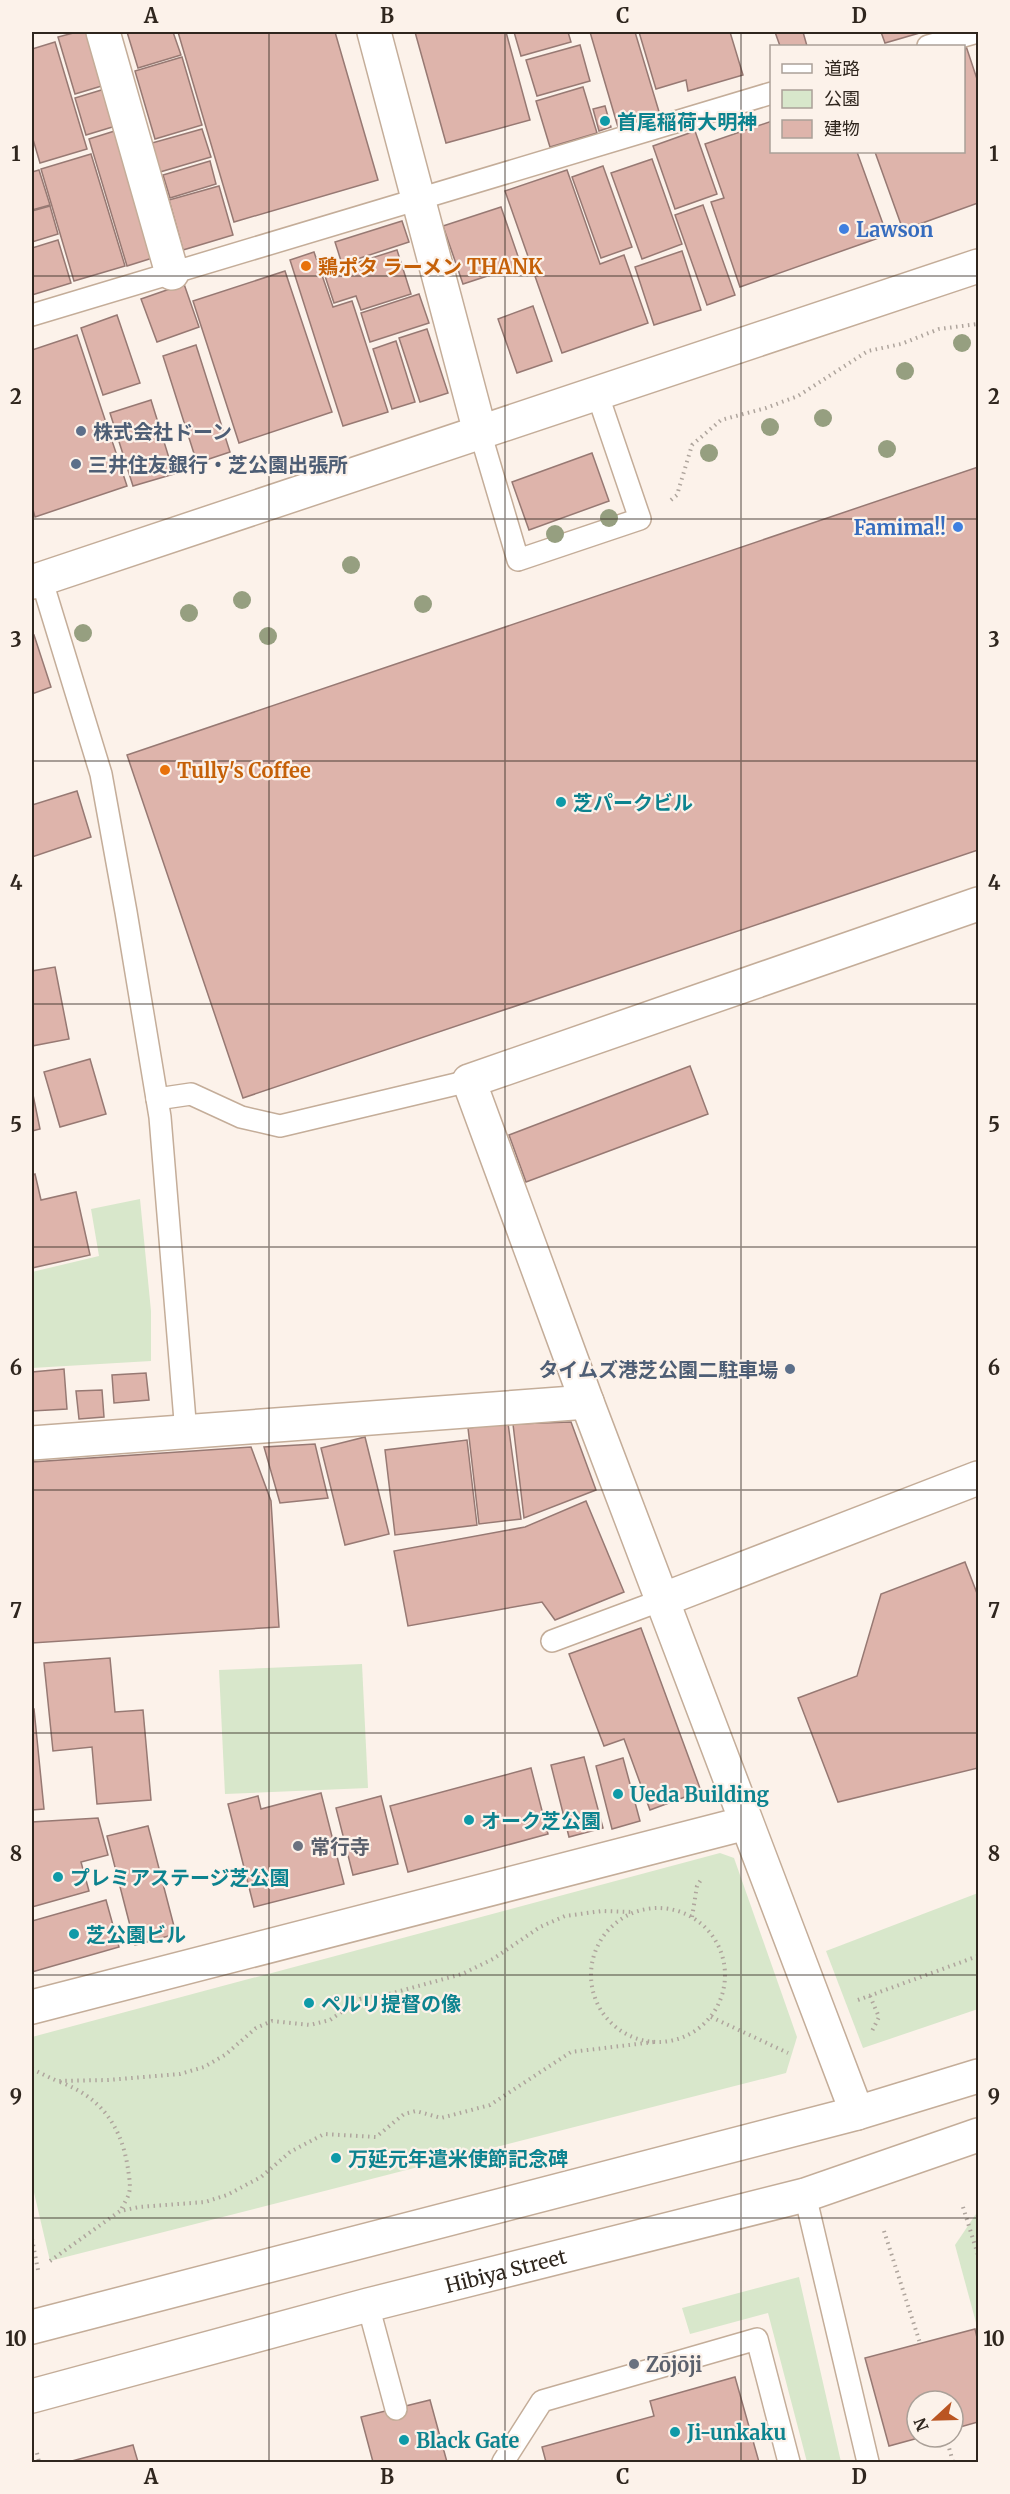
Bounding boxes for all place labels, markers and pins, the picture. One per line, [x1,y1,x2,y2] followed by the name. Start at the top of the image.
[617,109,757,134] place label: 首尾稲荷大明神
[598,114,612,128] marker: 首尾稲荷大明神
[856,217,934,242] place label: Lawson
[837,222,851,236] marker: Lawson
[318,254,543,279] place label: 鶏ポタ ラーメン THANK
[299,259,313,273] marker: 鶏ポタ ラーメン THANK
[93,419,232,444] place label: 株式会社ドーン
[74,424,88,438] marker: 株式会社ドーン
[88,452,348,477] place label: 三井住友銀行・芝公園出張所
[69,457,83,471] marker: 三井住友銀行・芝公園出張所
[854,515,946,540] place label: Famima!!
[951,520,965,534] marker: Famima!!
[177,758,311,783] place label: Tully's Coffee
[158,763,172,777] marker: Tully's Coffee
[573,790,693,815] place label: 芝パークビル
[554,795,568,809] marker: 芝パークビル
[538,1357,778,1382] place label: タイムズ港芝公園二駐車場
[783,1362,797,1376] marker: タイムズ港芝公園二駐車場
[630,1782,770,1807] place label: Ueda Building
[611,1787,625,1801] marker: Ueda Building
[481,1808,601,1833] place label: オーク芝公園
[462,1813,476,1827] marker: オーク芝公園
[310,1834,370,1859] place label: 常行寺
[291,1839,305,1853] marker: 常行寺
[70,1865,290,1890] place label: プレミアステージ芝公園
[51,1870,65,1884] marker: プレミアステージ芝公園
[86,1922,186,1947] place label: 芝公園ビル
[67,1927,81,1941] marker: 芝公園ビル
[321,1991,461,2016] place label: ペルリ提督の像
[302,1996,316,2010] marker: ペルリ提督の像
[348,2146,568,2171] place label: 万延元年遣米使節記念碑
[329,2151,343,2165] marker: 万延元年遣米使節記念碑
[646,2352,702,2377] place label: Zōjōji
[627,2357,641,2371] marker: Zōjōji
[686,2420,786,2445] place label: Ji-unkaku
[668,2425,682,2439] marker: Ji-unkaku
[416,2428,519,2453] place label: Black Gate
[397,2433,411,2447] marker: Black Gate

